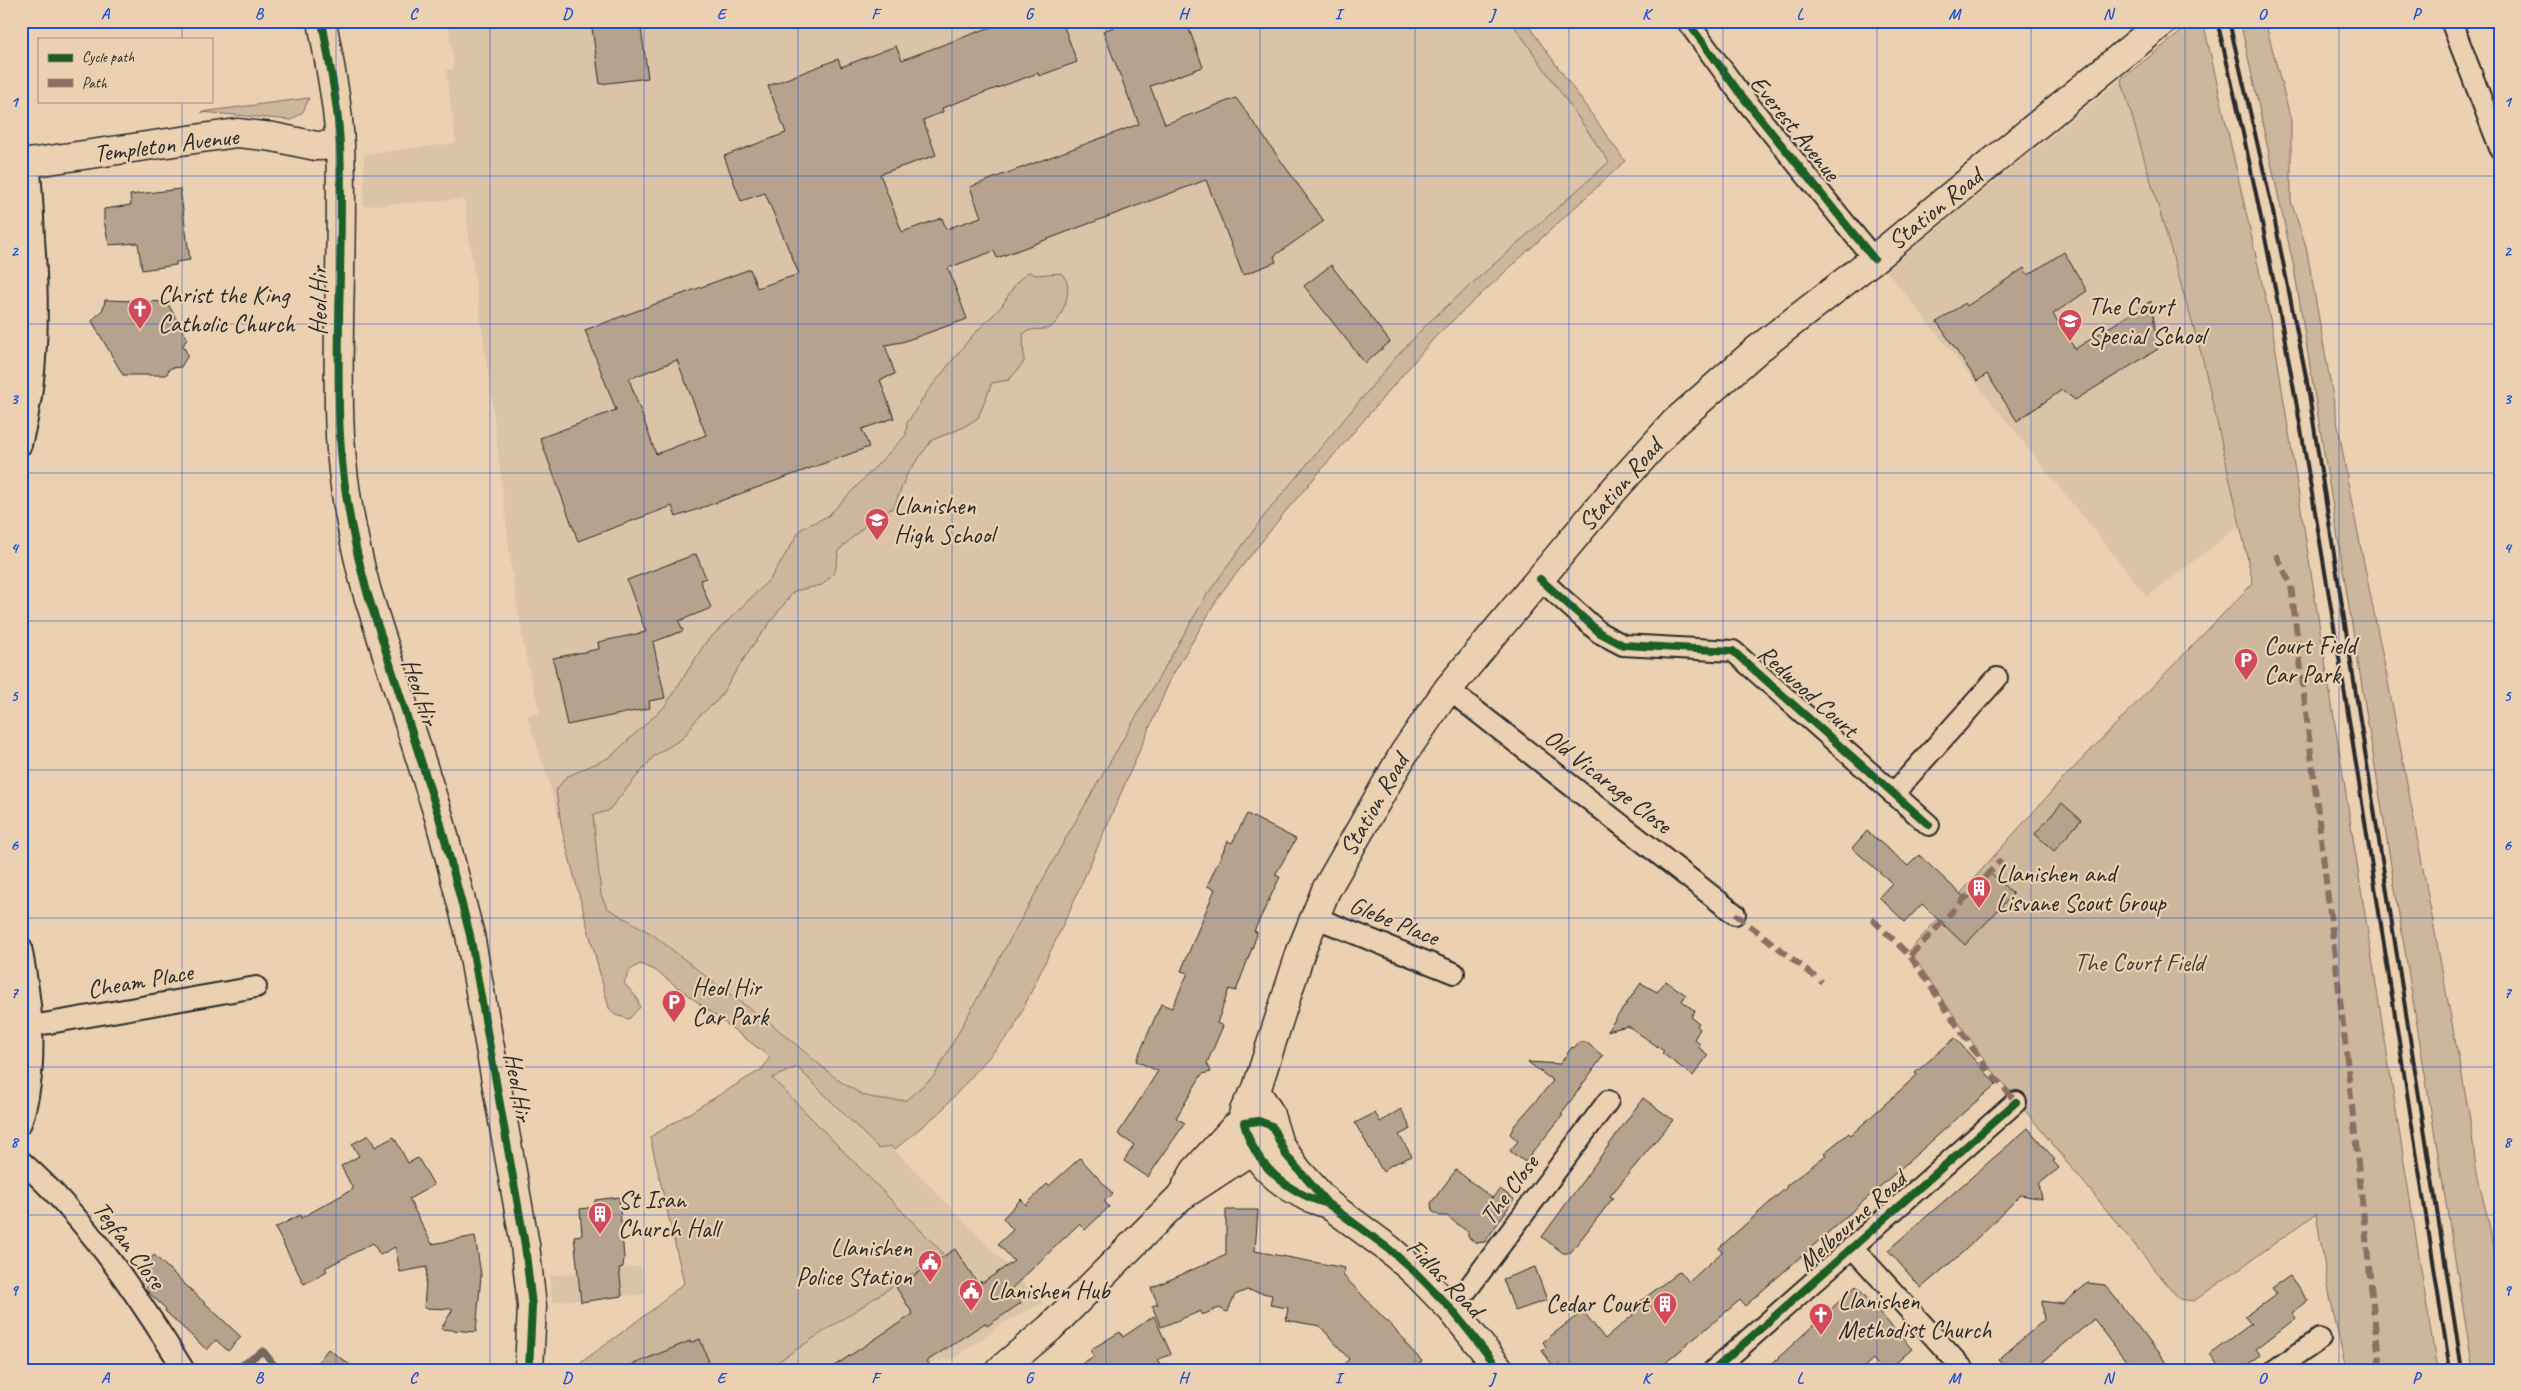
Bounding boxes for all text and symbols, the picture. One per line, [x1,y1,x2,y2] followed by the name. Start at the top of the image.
[101,4,111,24] text: A
[255,4,265,24] text: B
[409,4,419,24] text: C
[562,4,573,24] text: D
[717,4,728,24] text: E
[871,4,882,24] text: F
[1025,4,1035,24] text: G
[1178,4,1190,24] text: H
[1335,4,1345,24] text: I
[1488,4,1497,24] text: J
[1642,4,1654,24] text: K
[1797,4,1805,24] text: L
[1948,4,1962,24] text: M
[2103,4,2116,24] text: N
[2258,4,2268,24] text: O
[2412,4,2422,24] text: P
[38,38,212,102] legend
[82,48,134,67] text: Cycle path
[1743,69,1849,189] street label: Everest Avenue
[82,74,108,93] text: Path
[10,92,19,112] text: 1
[2503,92,2512,112] text: 1
[92,120,242,170] street label: Templeton Avenue
[1881,158,1992,257] street label: Station Road
[10,241,19,261] text: 2
[2503,241,2512,261] text: 2
[303,264,335,336] street label: Heol Hir
[158,279,296,340] place label: Christ the King Catholic Church
[2088,291,2210,352] place label: The Court Special School
[127,296,153,330] church icon: Christ the King Catholic Church
[2057,308,2083,342] school or university icon: The Court Special School
[10,389,19,409] text: 3
[2503,389,2512,409] text: 3
[1571,429,1672,538] street label: Station Road
[894,490,999,551] place label: Llanishen High School
[864,507,890,541] school or university icon: Llanishen High School
[10,538,19,558] text: 4
[2503,538,2512,558] text: 4
[2264,630,2360,691] place label: Court Field Car Park
[1751,637,1867,746] street label: Redwood Court
[2233,647,2259,681] parking icon: Court Field Car Park
[394,654,447,732] street label: Heol Hir
[11,686,20,706] text: 5
[2504,686,2513,706] text: 5
[1538,721,1680,842] street label: Old Vicarage Close
[1332,745,1418,862] street label: Station Road
[10,835,19,855] text: 6
[2503,835,2512,855] text: 6
[1996,858,2167,919] place label: Llanishen and Lisvane Scout Group
[1966,875,1992,909] building icon: Llanishen and Lisvane Scout Group
[1345,889,1445,954] street label: Glebe Place
[2074,947,2208,979] park label: The Court Field
[85,956,197,1006] street label: Cheam Place
[692,972,770,1033] place label: Heol Hir Car Park
[10,983,19,1003] text: 7
[2503,983,2512,1003] text: 7
[661,989,687,1023] parking icon: Heol Hir Car Park
[496,1050,540,1126] street label: Heol Hir
[10,1132,19,1152] text: 8
[2503,1132,2512,1152] text: 8
[1472,1147,1547,1231] street label: The Close
[1791,1161,1916,1278] street label: Melbourne Road
[618,1184,724,1245] place label: St Isan Church Hall
[85,1194,174,1297] street label: Tegfan Close
[587,1201,613,1235] building icon: St Isan Church Hall
[796,1232,913,1293] place label: Llanishen Police Station
[1400,1232,1493,1327] street label: Fidlas Road
[917,1249,943,1283] public building icon: Llanishen Police Station
[988,1275,1111,1307] place label: Llanishen Hub
[958,1278,984,1312] public building icon: Llanishen Hub
[10,1280,19,1300] text: 9
[2503,1280,2512,1300] text: 9
[1838,1285,1992,1346] place label: Llanishen Methodist Church
[1546,1288,1651,1320] place label: Cedar Court
[1652,1291,1678,1325] building icon: Cedar Court
[1808,1302,1834,1336] church icon: Llanishen Methodist Church
[101,1368,111,1388] text: A
[255,1368,265,1388] text: B
[409,1368,419,1388] text: C
[562,1368,573,1388] text: D
[717,1368,728,1388] text: E
[871,1368,882,1388] text: F
[1025,1368,1035,1388] text: G
[1178,1368,1190,1388] text: H
[1335,1368,1345,1388] text: I
[1488,1368,1497,1388] text: J
[1642,1368,1654,1388] text: K
[1797,1368,1805,1388] text: L
[1948,1368,1962,1388] text: M
[2103,1368,2116,1388] text: N
[2258,1368,2268,1388] text: O
[2412,1368,2422,1388] text: P

